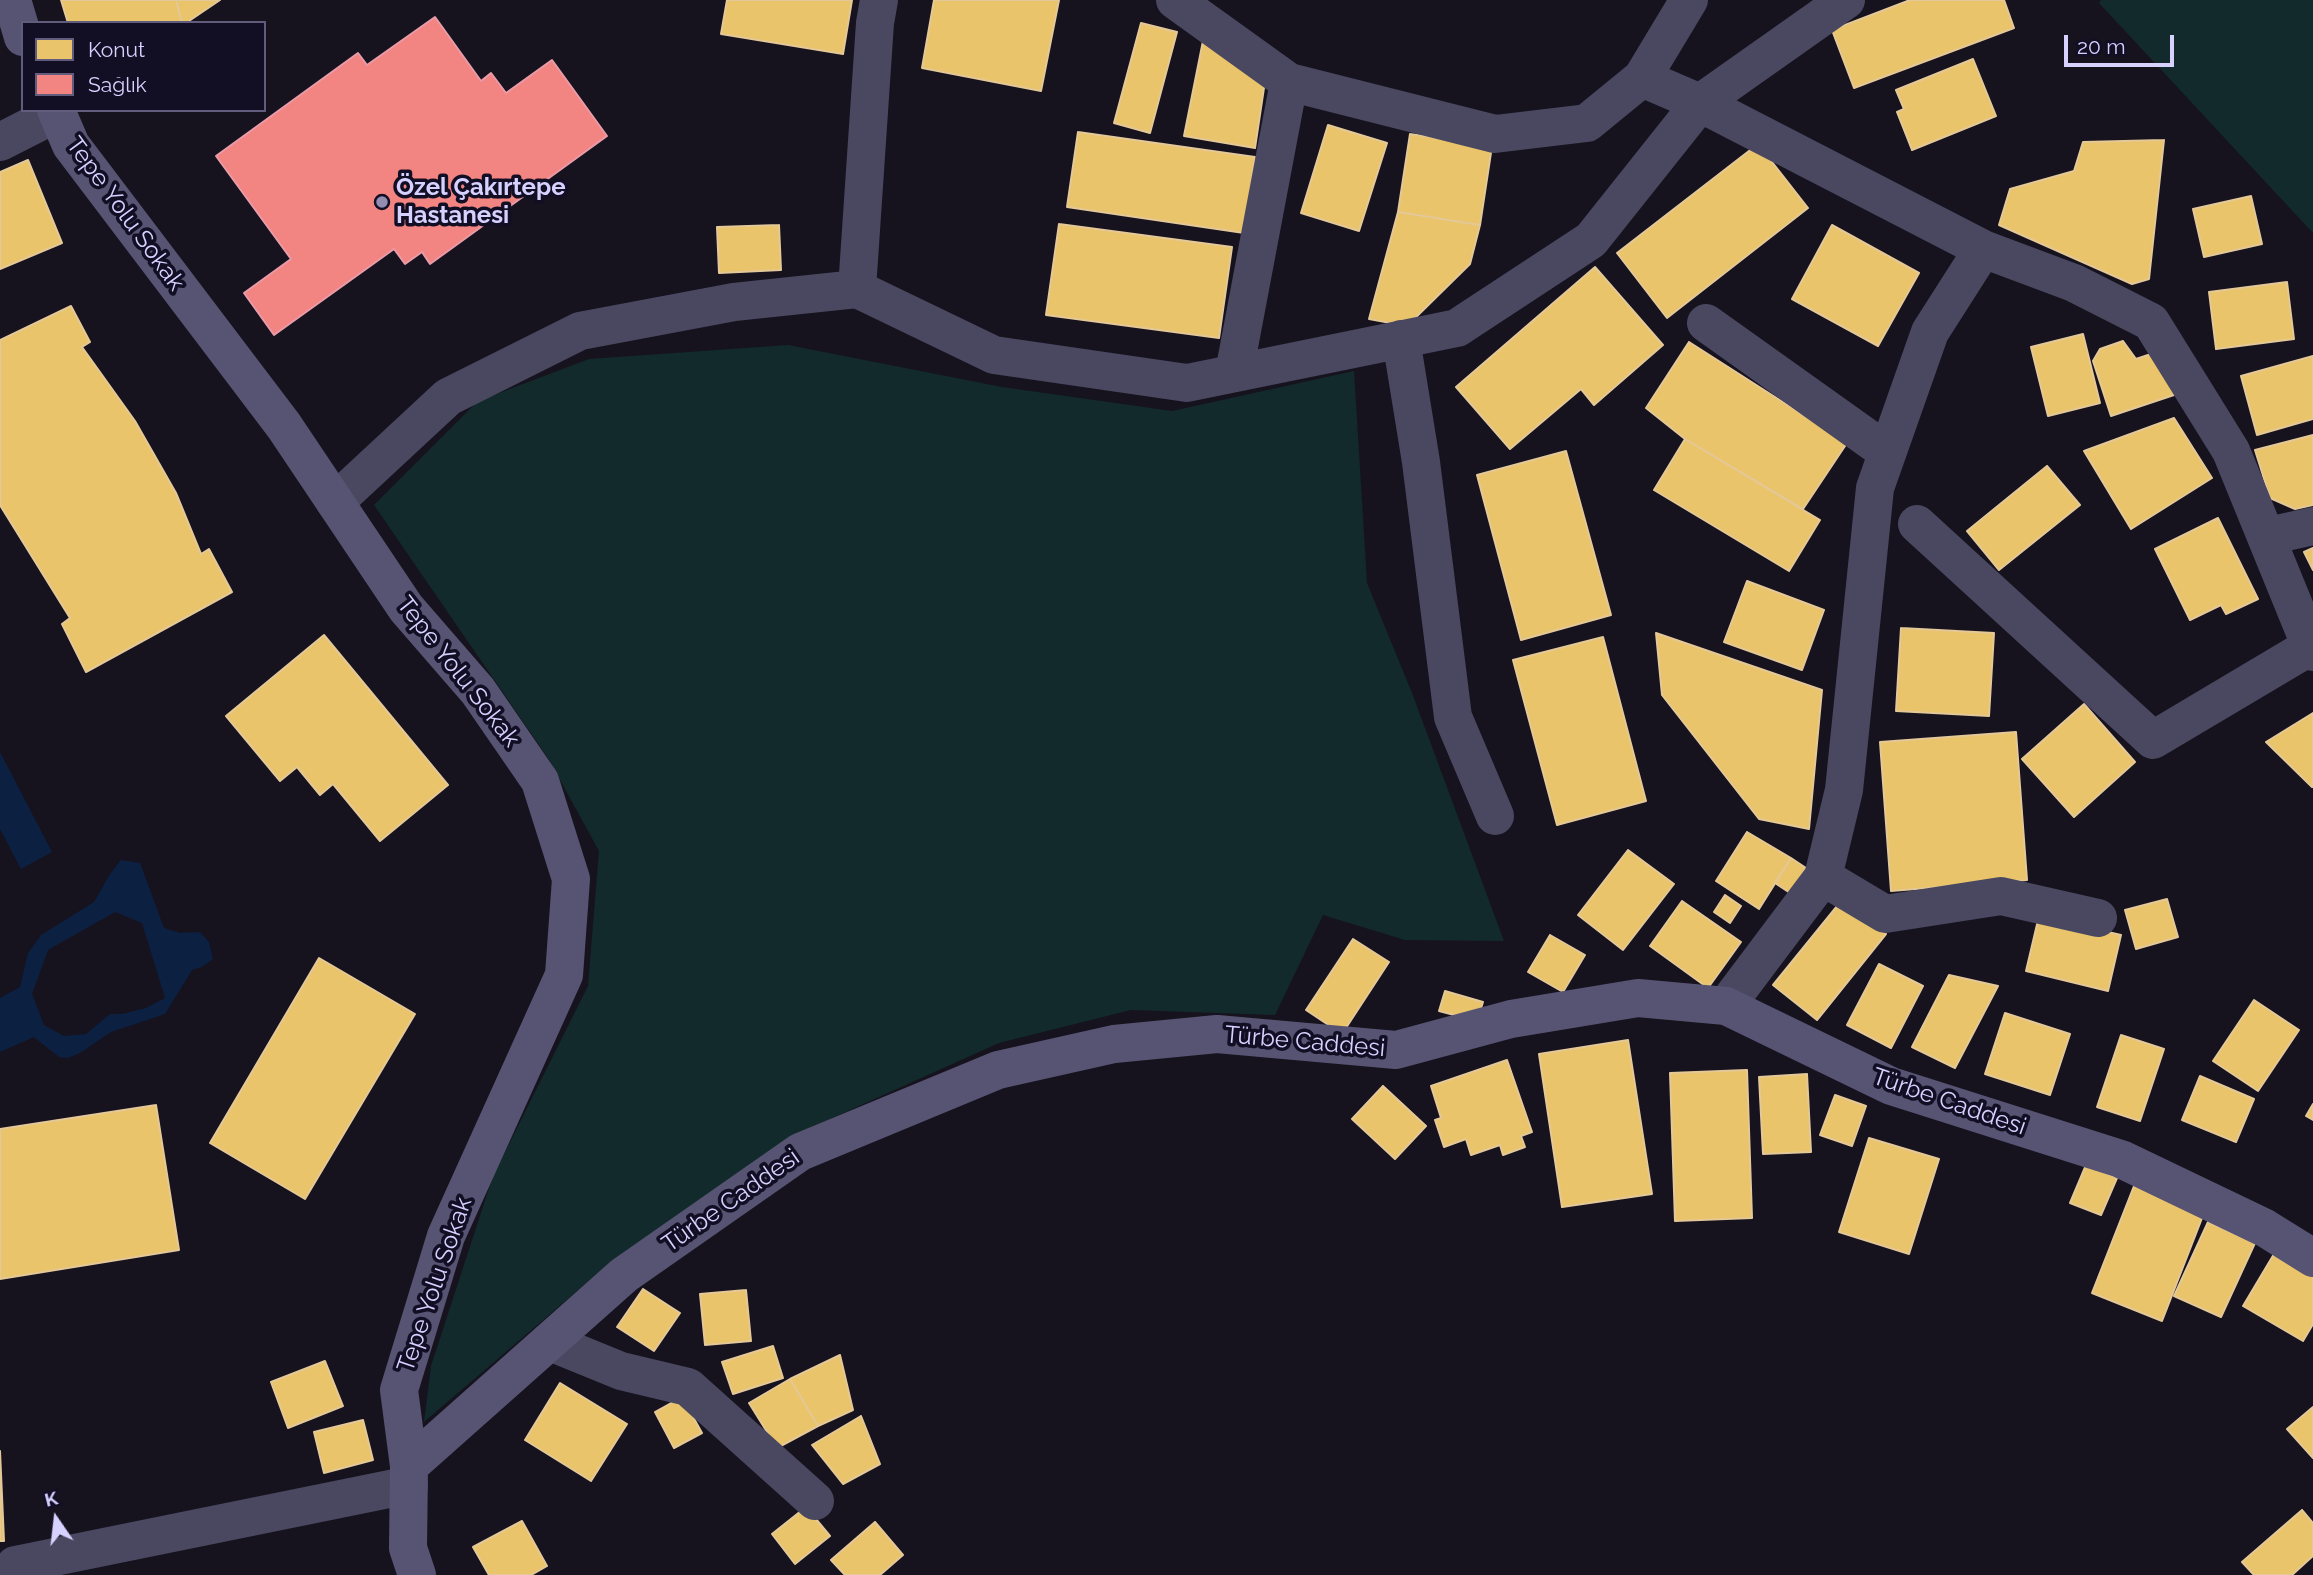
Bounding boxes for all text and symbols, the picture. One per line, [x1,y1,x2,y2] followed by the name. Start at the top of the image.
[21,21,266,112] legend
[2068,21,2178,65] scale bar
[2077,34,2125,59] text: 20 m
[88,37,145,62] text: Konut
[88,72,147,97] text: Sağlık
[60,132,190,296] street label: Tepe Yolu Sokak
[396,174,566,230] place label: Özel Çakırtepe Hastanesi
[374,194,390,210] marker: Özel Çakırtepe Hastanesi
[390,591,526,753] street label: Tepe Yolu Sokak
[1224,1021,1386,1063] street label: Türbe Caddesi
[1868,1062,2030,1142] street label: Türbe Caddesi
[657,1143,805,1259] street label: Türbe Caddesi
[392,1194,478,1376] street label: Tepe Yolu Sokak
[21,1484,91,1554] north arrow
[42,1486,60,1511] text: K

